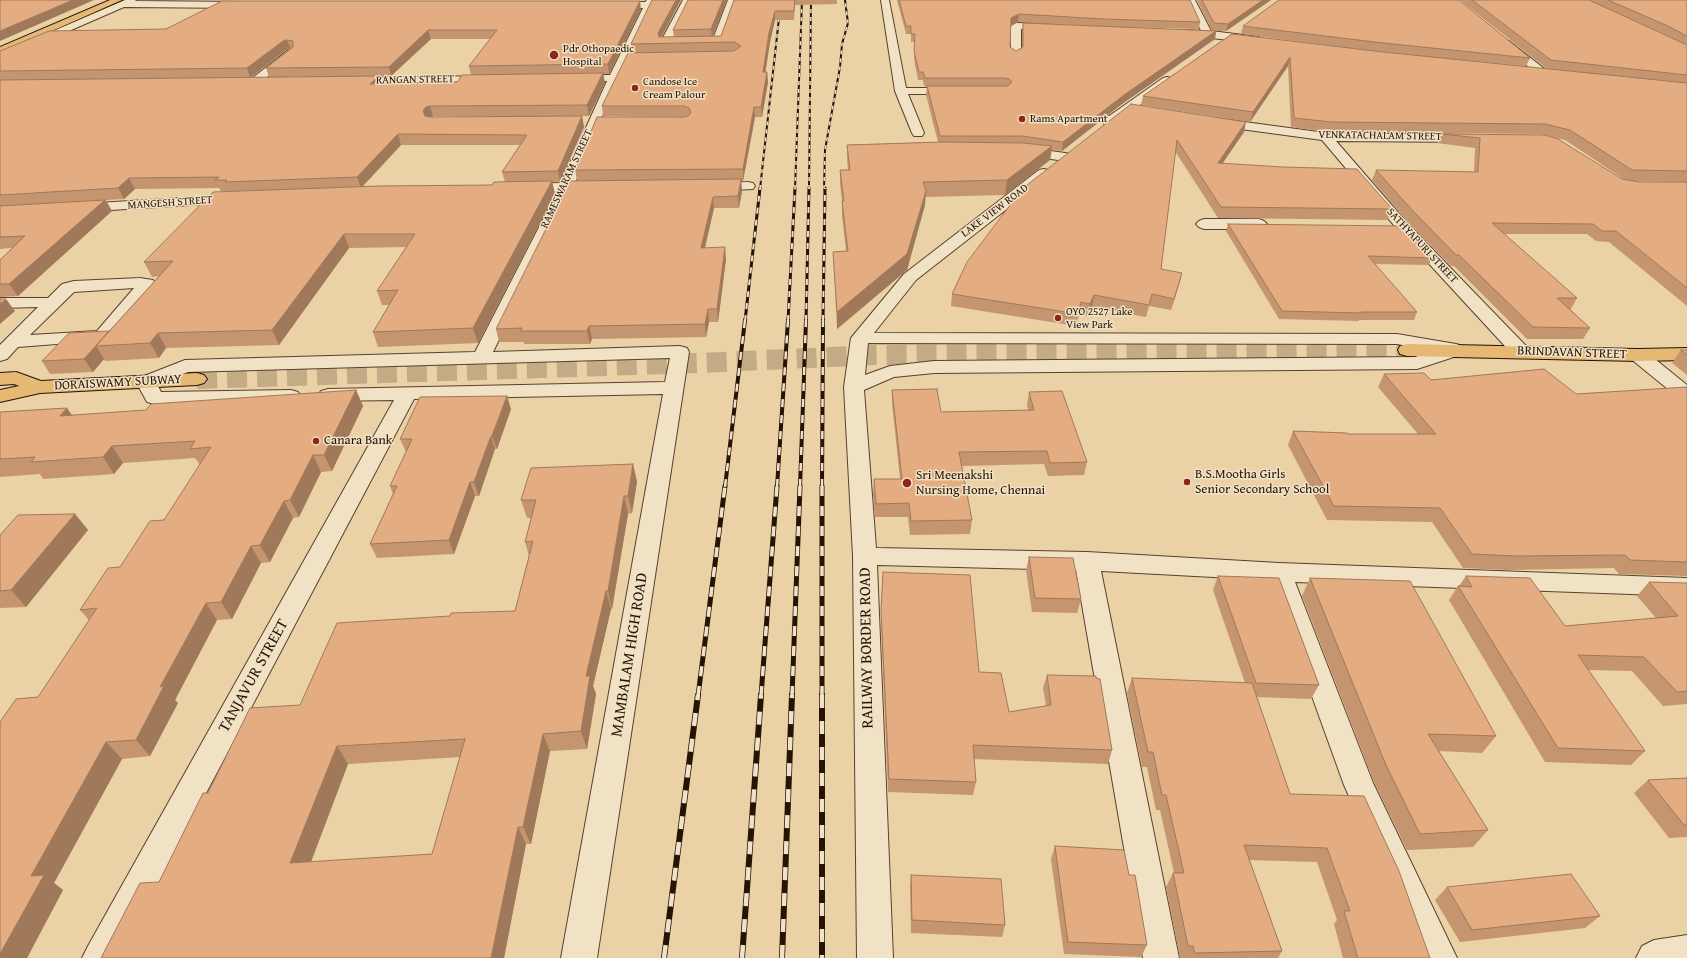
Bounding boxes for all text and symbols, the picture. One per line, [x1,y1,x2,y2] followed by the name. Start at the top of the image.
[563,42,634,68] place label: Pdr Othopaedic Hospital
[548,49,560,61] marker: Pdr Othopaedic Hospital
[376,73,454,87] street label: RANGAN STREET
[643,75,705,101] place label: Candose Ice Cream Palour
[630,83,640,93] marker: Candose Ice Cream Palour
[1030,112,1108,126] place label: Rams Apartment
[1017,114,1027,124] marker: Rams Apartment
[538,127,596,231] street label: RAMESWARAM STREET
[1318,128,1442,144] street label: VENKATACHALAM STREET
[959,182,1031,240] street label: LAKE VIEW ROAD
[127,193,213,213] street label: MANGESH STREET
[1384,206,1460,286] street label: SATHYAPURI STREET
[1066,305,1132,331] place label: OYO 2527 Lake View Park
[1053,313,1063,323] marker: OYO 2527 Lake View Park
[1517,343,1627,363] street label: BRINDAVAN STREET
[54,372,182,394] street label: DORAISWAMY SUBWAY
[324,433,392,449] place label: Canara Bank
[311,436,321,446] marker: Canara Bank
[1195,467,1329,498] place label: B.S.Mootha Girls Senior Secondary School
[916,468,1045,499] place label: Sri Meenakshi Nursing Home, Chennai
[901,477,913,489] marker: Sri Meenakshi Nursing Home, Chennai
[1182,477,1192,487] marker: B.S.Mootha Girls Senior Secondary School
[856,567,878,729] street label: RAILWAY BORDER ROAD
[608,572,652,738] street label: MAMBALAM HIGH ROAD
[215,616,293,736] street label: TANJAVUR STREET

